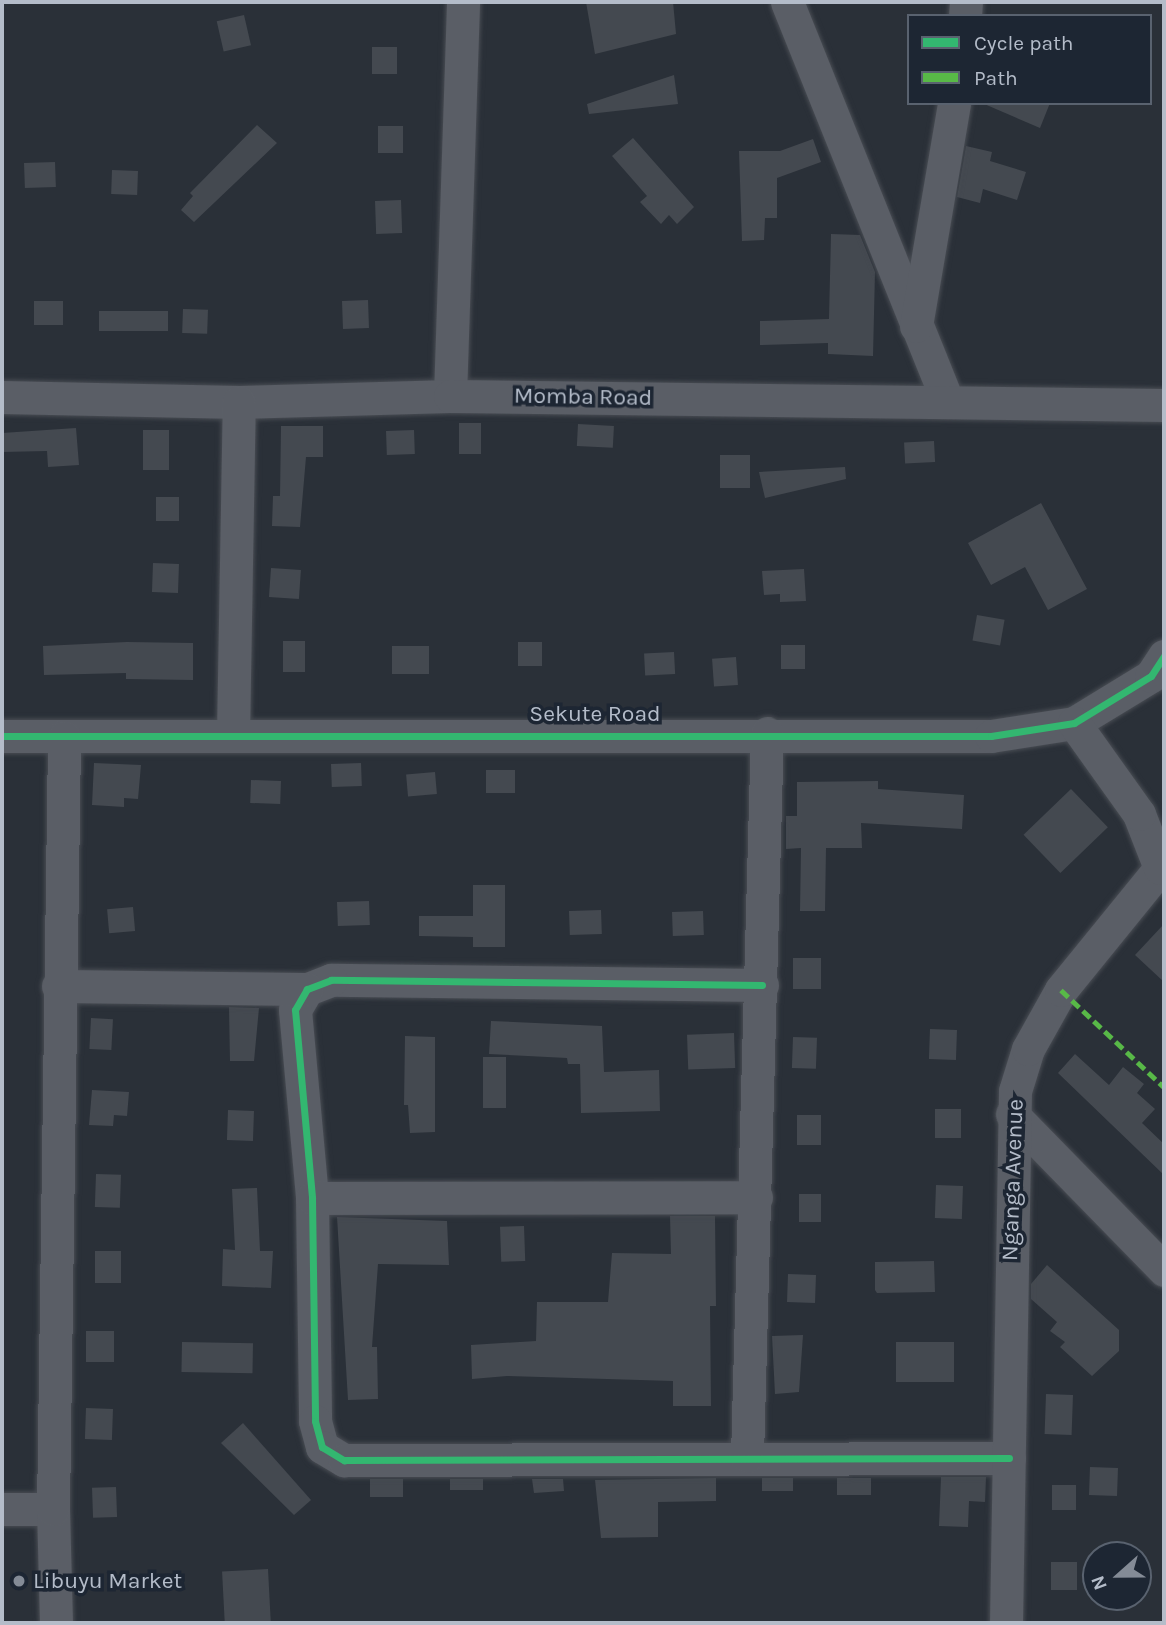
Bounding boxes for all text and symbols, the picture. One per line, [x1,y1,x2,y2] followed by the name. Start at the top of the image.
[907,14,1152,105] legend
[974,31,1074,55] text: Cycle path
[974,66,1018,90] text: Path
[514,382,652,412] street label: Momba Road
[529,700,661,728] street label: Sekute Road
[996,1099,1030,1261] street label: Nganga Avenue
[1082,1541,1152,1611] north arrow
[33,1567,182,1595] place label: Libuyu Market
[11,1573,27,1589] marker: Libuyu Market
[1087,1573,1112,1593] text: N

